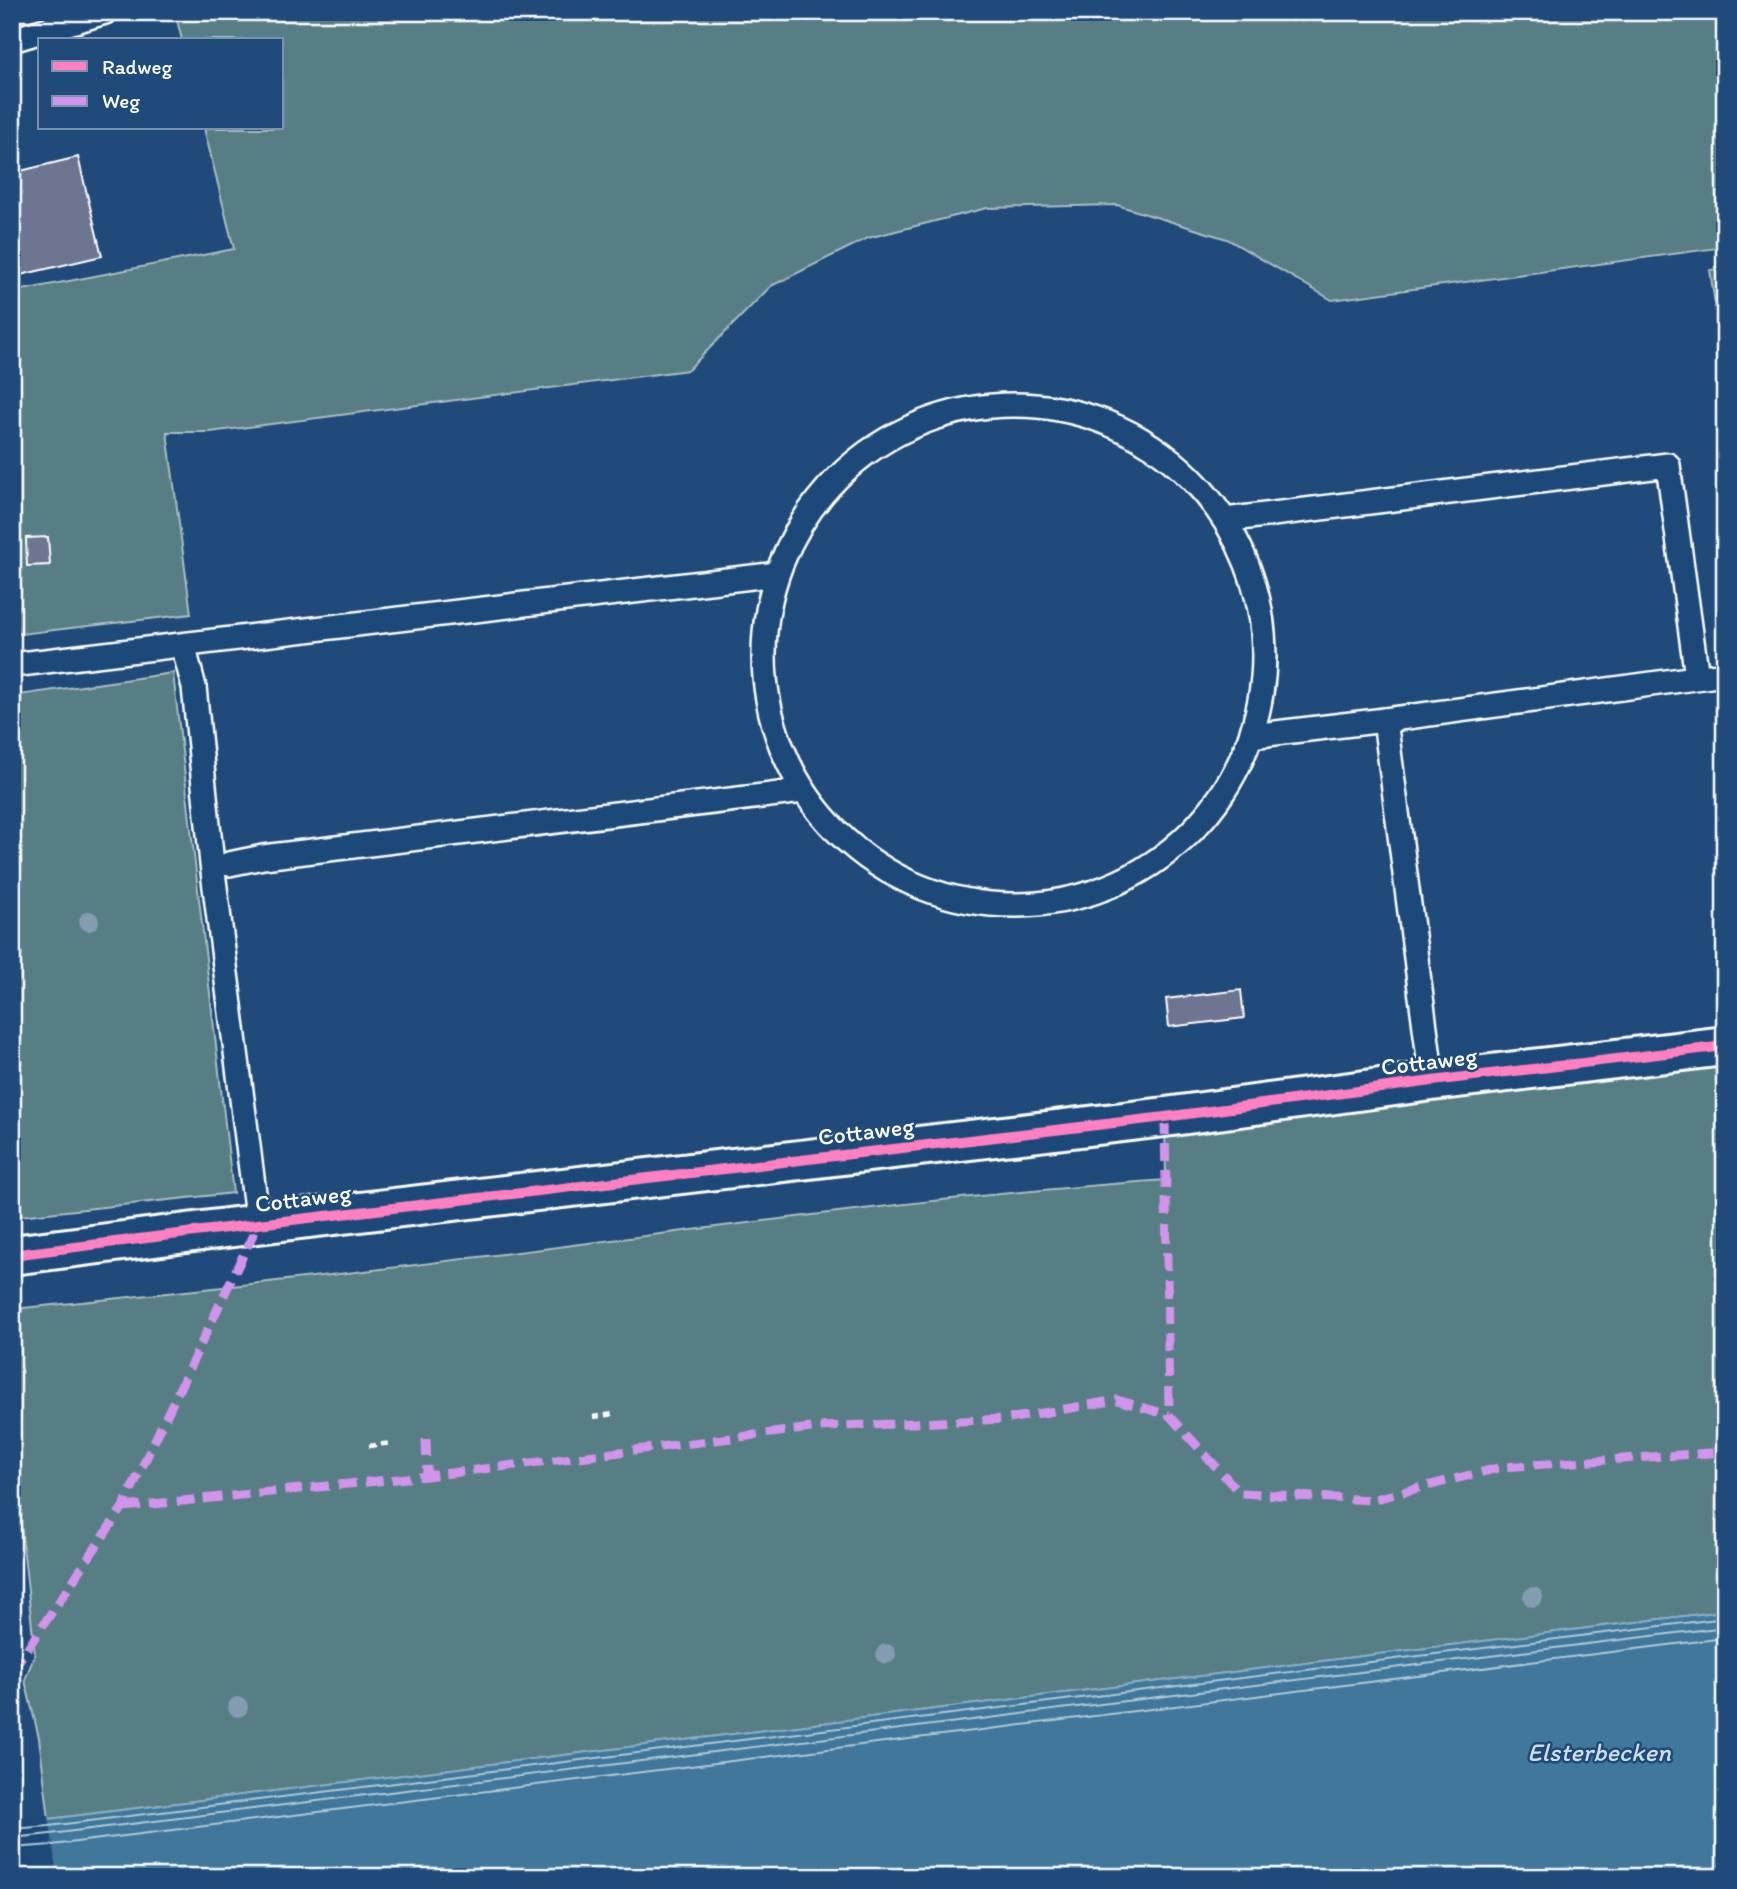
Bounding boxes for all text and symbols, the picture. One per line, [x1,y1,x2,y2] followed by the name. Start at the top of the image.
[38,38,284,130] legend
[102,54,172,79] text: Radweg
[102,88,140,113] text: Weg
[1379,1041,1480,1081] street label: Cottaweg
[816,1111,917,1151] street label: Cottaweg
[253,1178,354,1218] street label: Cottaweg
[1527,1736,1671,1768] water label: Elsterbecken

